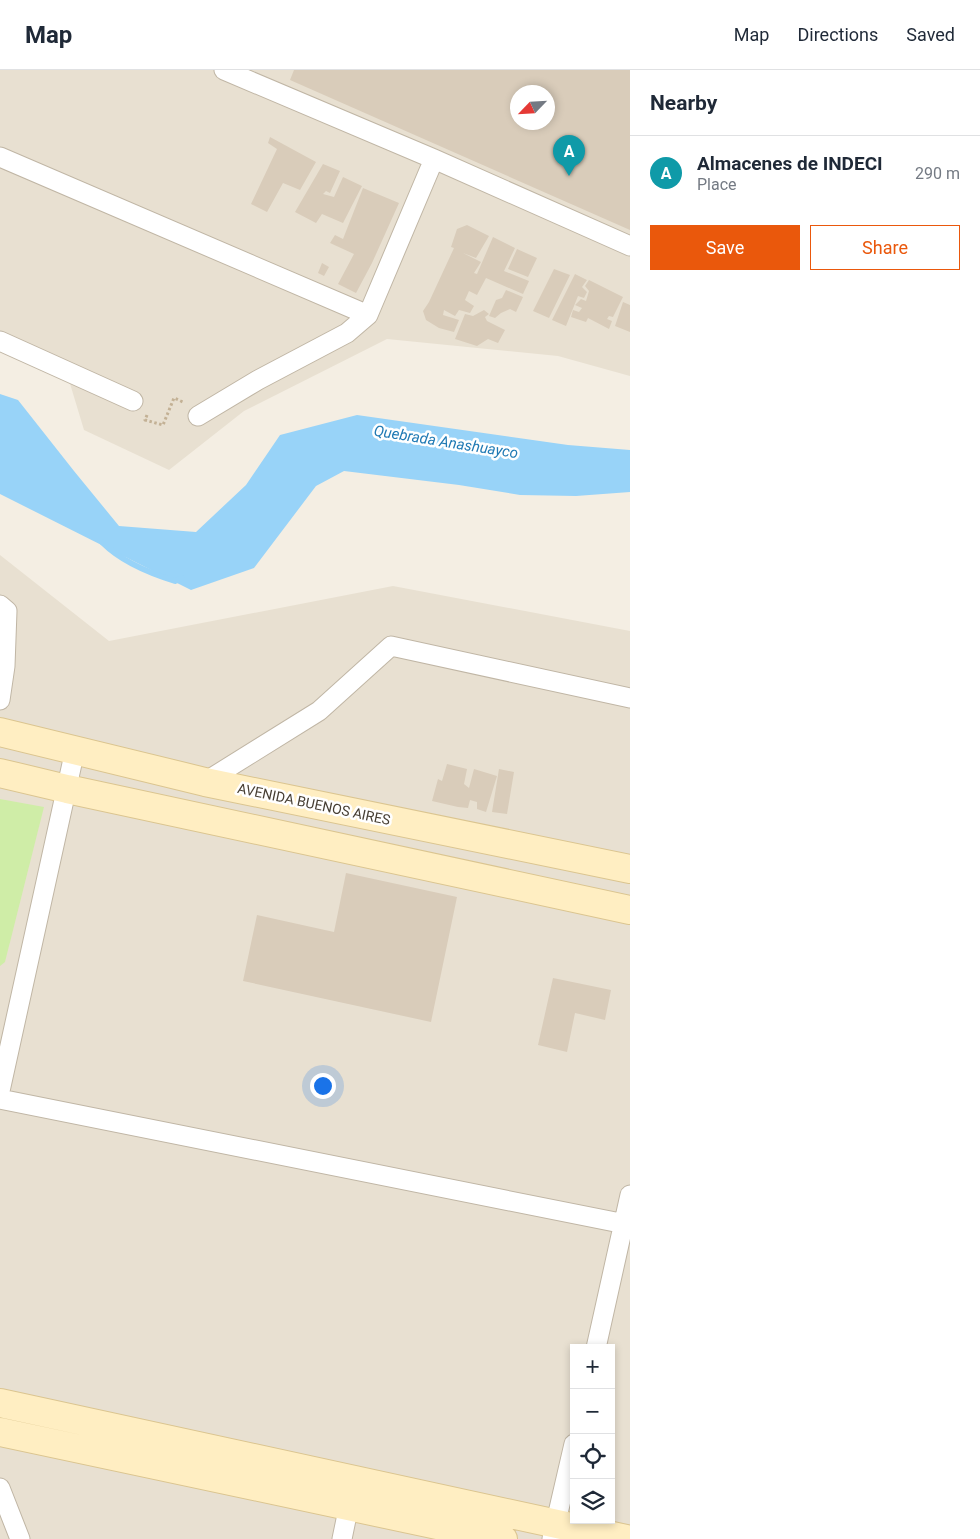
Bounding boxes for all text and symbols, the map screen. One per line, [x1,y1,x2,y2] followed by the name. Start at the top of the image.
[25,21,72,49] text: Map
[734,24,769,45] text: Map
[797,24,878,45] text: Directions
[906,24,955,45] text: Saved
[510,85,555,130] north arrow
[650,91,717,115] text: Nearby
[553,135,585,176] pin: A
[697,152,883,175] text: Almacenes de INDECI
[661,164,671,183] text: A
[915,164,960,183] text: 290 m
[697,175,737,194] text: Place
[650,225,800,270] button: Save
[810,225,960,270] button: Share
[373,422,519,462] water label: Quebrada Anashuayco
[236,780,392,828] street label: AVENIDA BUENOS AIRES
[310,1073,336,1099] your location
[570,1344,615,1524] map controls
[570,1344,615,1389] button: +
[570,1389,615,1434] button: −
[570,1434,615,1479] button: locate
[570,1479,615,1524] button: layers

